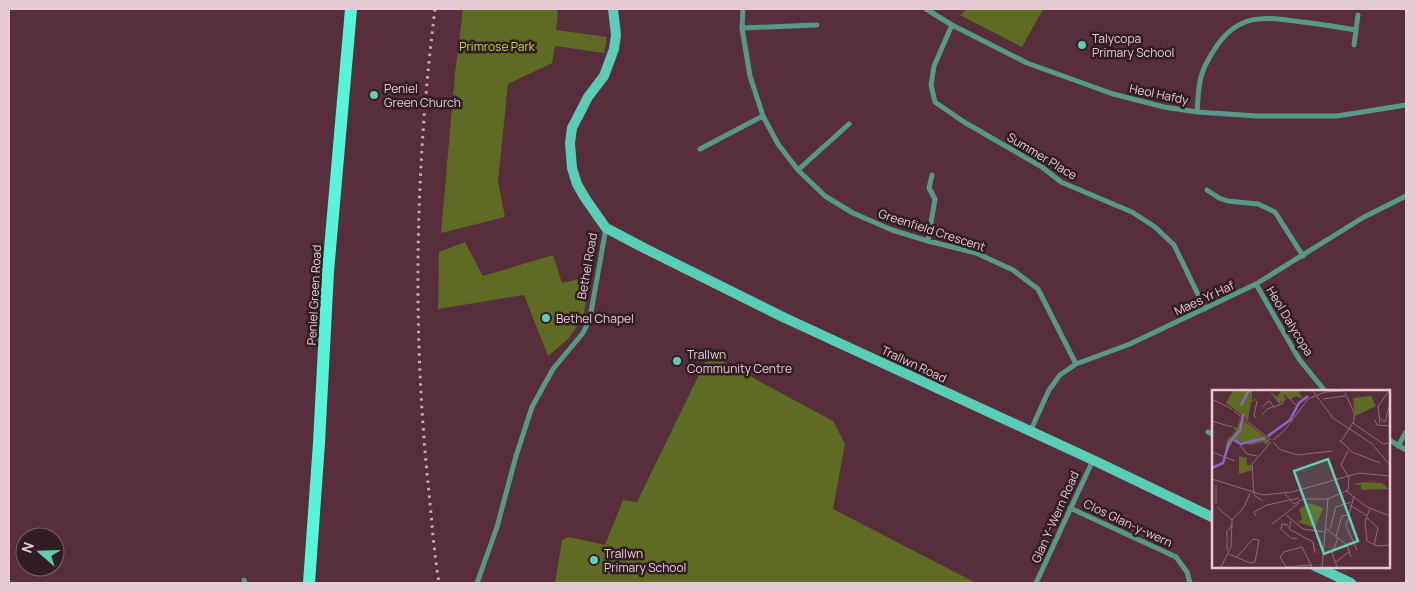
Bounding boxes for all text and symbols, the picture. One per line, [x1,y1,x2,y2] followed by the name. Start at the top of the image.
[1092,30,1174,61] place label: Talycopa Primary School
[459,38,536,55] park label: Primrose Park
[1076,39,1088,51] marker: Talycopa Primary School
[1128,79,1191,109] street label: Heol Hafdy
[384,80,461,111] place label: Peniel Green Church
[368,89,380,101] marker: Peniel Green Church
[1004,128,1080,184] street label: Summer Place
[876,205,988,255] street label: Greenfield Crescent
[573,232,601,300] street label: Bethel Road
[303,244,325,346] street label: Peniel Green Road
[1171,276,1237,319] street label: Maes Yr Haf
[1263,283,1317,359] street label: Heol Dalycopa
[556,310,634,327] place label: Bethel Chapel
[540,312,552,324] marker: Bethel Chapel
[879,341,949,387] street label: Trallwn Road
[687,346,792,377] place label: Trallwn Community Centre
[671,355,683,367] marker: Trallwn Community Centre
[1212,390,1390,567] inset map
[1027,468,1083,566] street label: Glan Y-Wern Road
[1081,495,1175,551] street label: Clos Glan-y-wern
[15,527,65,577] north arrow
[17,539,38,555] text: N
[604,545,686,576] place label: Trallwn Primary School
[588,554,600,566] marker: Trallwn Primary School

